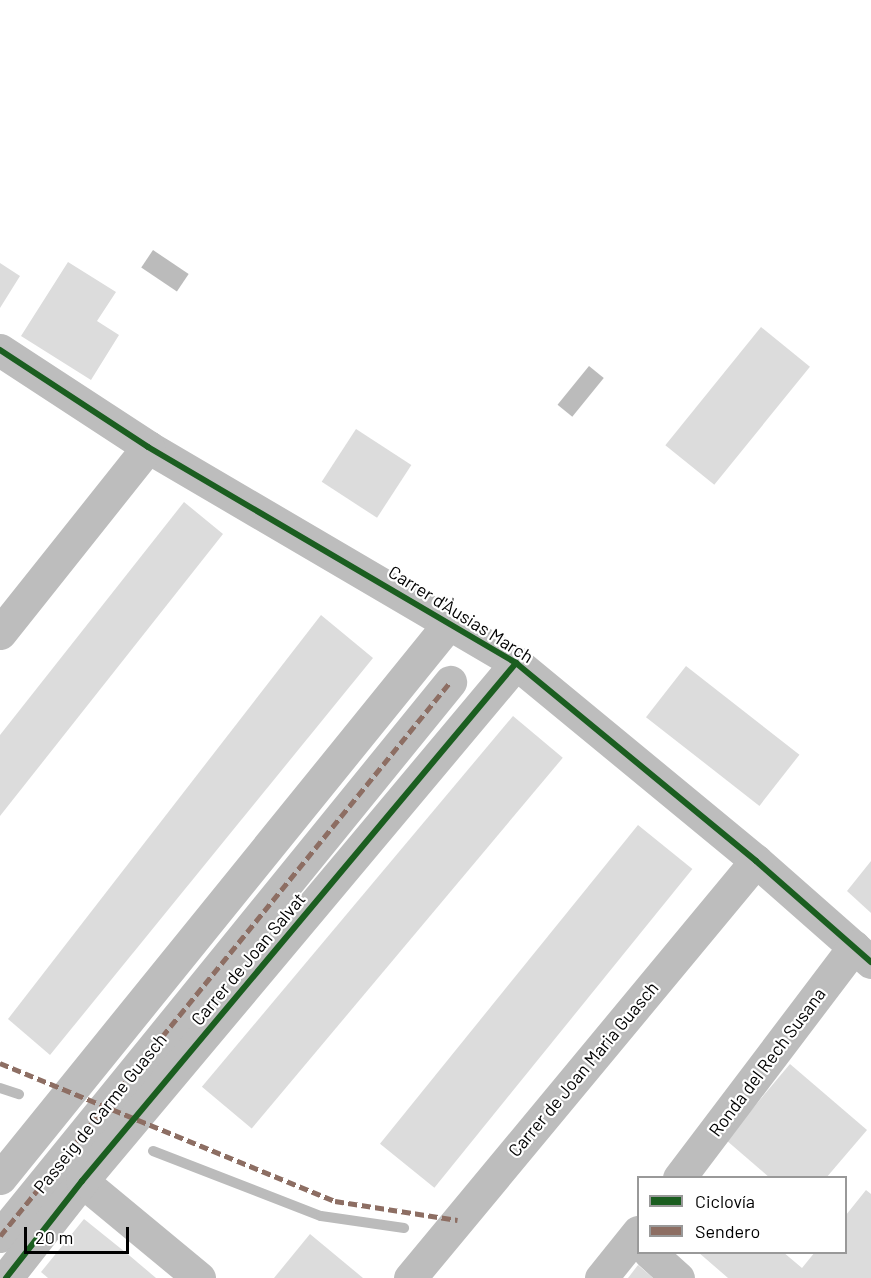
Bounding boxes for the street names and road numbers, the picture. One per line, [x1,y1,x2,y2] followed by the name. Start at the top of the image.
[385,561,537,667] street label: Carrer d'Àusias March
[186,888,310,1030] street label: Carrer de Joan Salvat
[503,977,663,1161] street label: Carrer de Joan Maria Guasch
[704,984,830,1140] street label: Ronda del Rech Susana
[29,1029,171,1197] street label: Passeig de Carme Guasch

